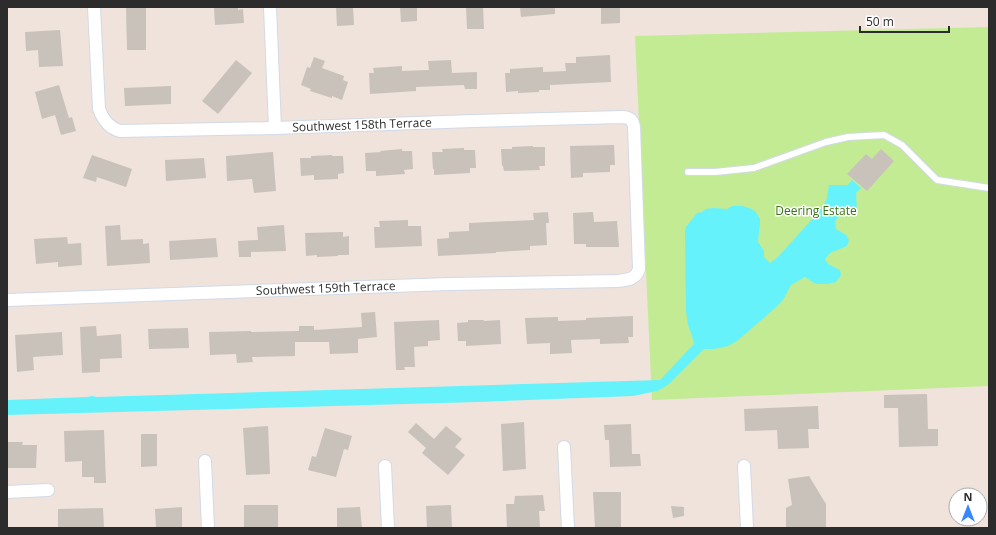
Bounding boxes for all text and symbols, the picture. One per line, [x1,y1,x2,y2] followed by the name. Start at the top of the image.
[860,8,949,34] scale bar
[866,13,894,30] text: 50 m
[292,114,432,135] street label: Southwest 158th Terrace
[775,202,857,219] park label: Deering Estate
[256,277,396,299] street label: Southwest 159th Terrace
[948,487,988,527] north arrow
[964,489,972,504] text: N

